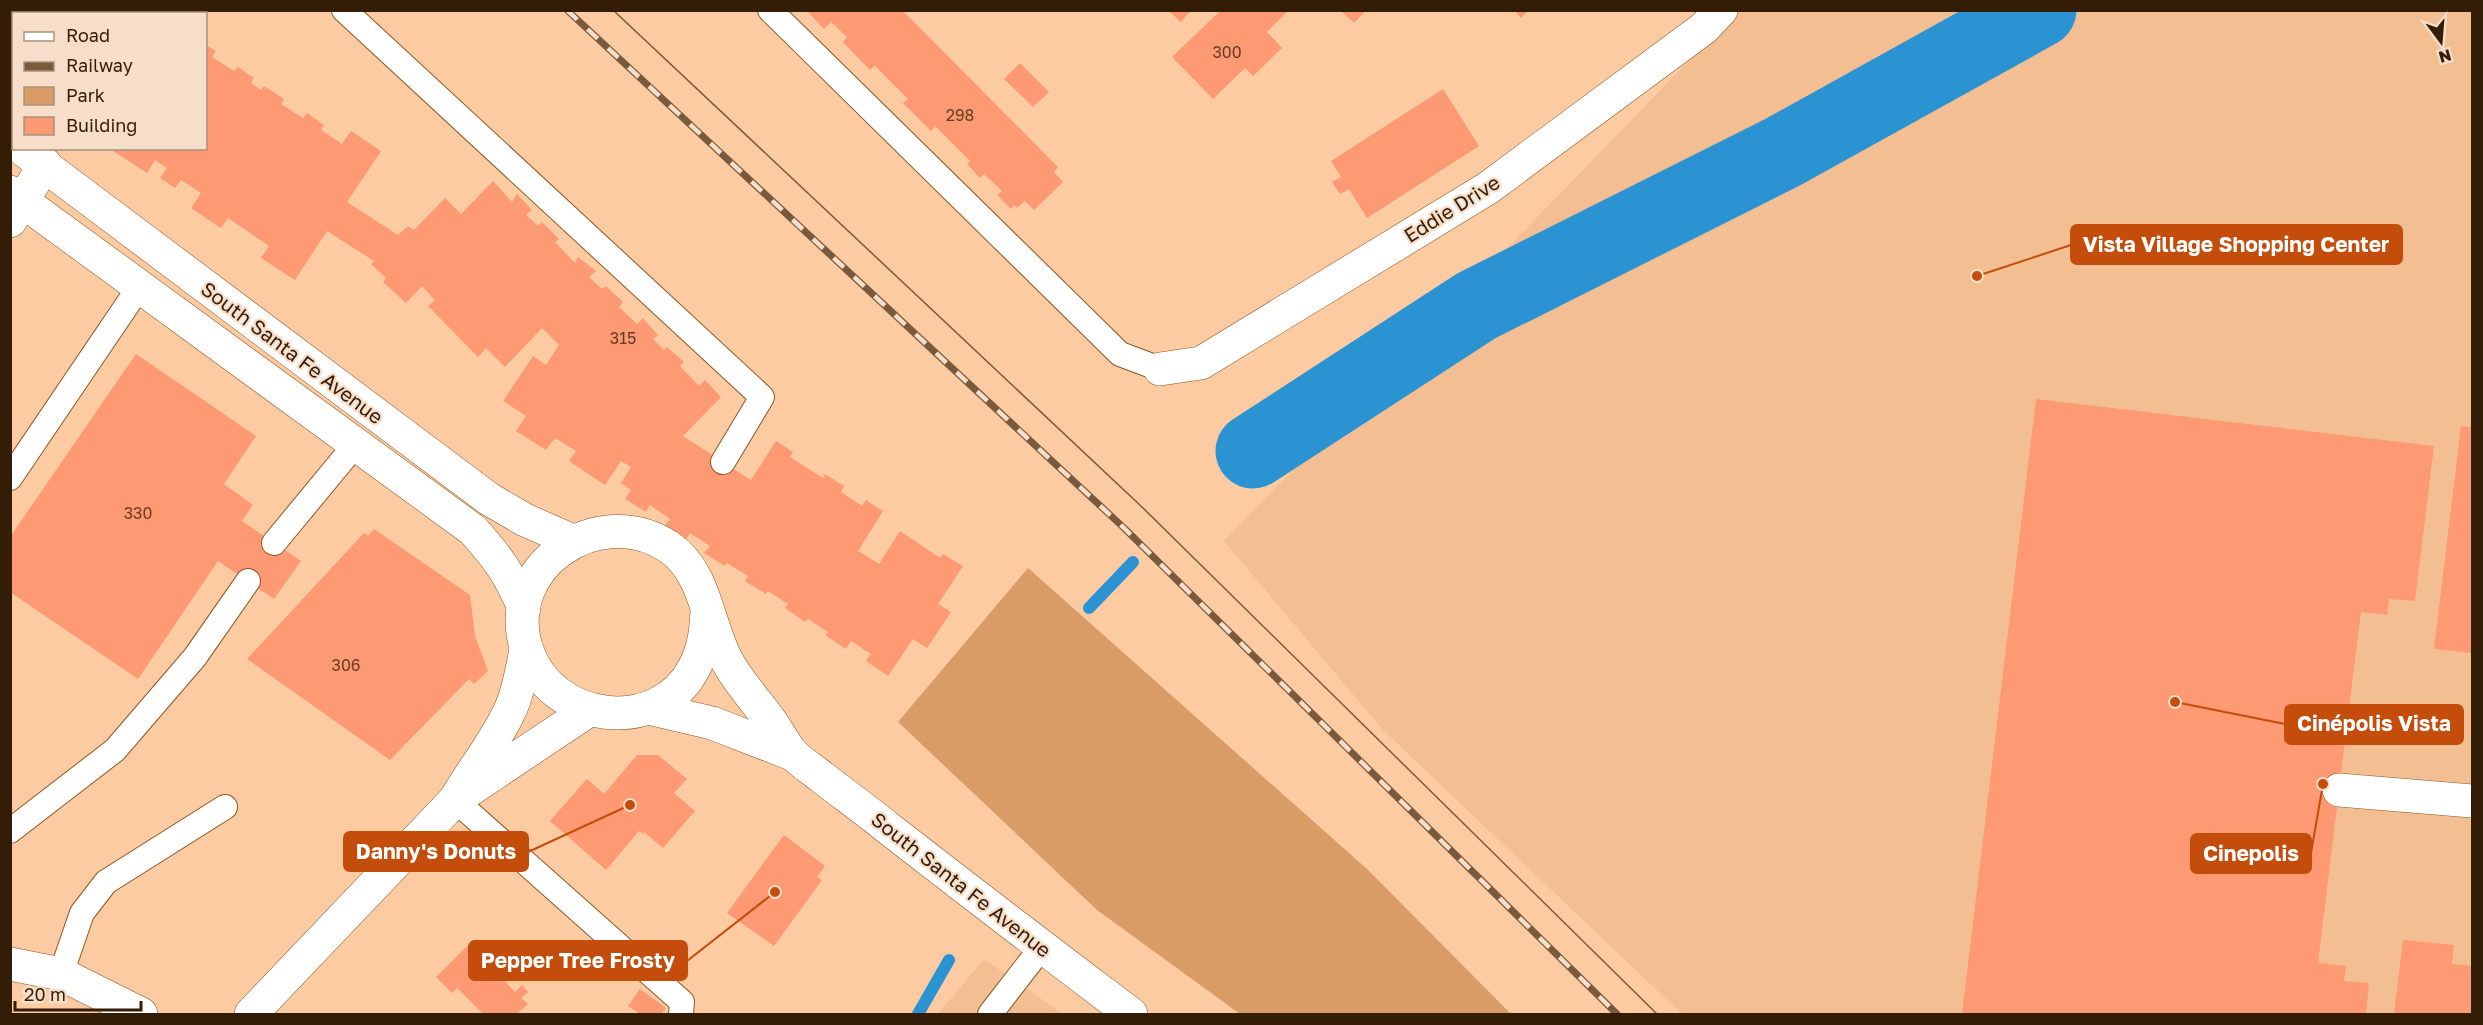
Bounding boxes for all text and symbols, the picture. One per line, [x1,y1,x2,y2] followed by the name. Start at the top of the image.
[12,12,207,150] legend
[2411,12,2471,72] north arrow
[66,24,110,46] text: Road
[1212,42,1242,62] house number: 300
[2437,45,2454,68] text: N
[66,54,133,76] text: Railway
[66,84,105,106] text: Park
[946,105,974,125] house number: 298
[66,114,137,136] text: Building
[1399,169,1504,247] street label: Eddie Drive
[2071,225,2402,264] callout: Vista Village Shopping Center
[2083,231,2389,257] text: Vista Village Shopping Center
[197,276,388,428] street label: South Santa Fe Avenue
[610,328,636,348] house number: 315
[124,503,152,523] house number: 330
[332,655,360,675] house number: 306
[2285,705,2463,744] callout: Cinépolis Vista
[2297,710,2451,736] text: Cinépolis Vista
[867,807,1056,962] street label: South Santa Fe Avenue
[344,832,528,871] callout: Danny's Donuts
[2191,834,2311,873] callout: Cinepolis
[356,838,517,864] text: Danny's Donuts
[2203,840,2299,866] text: Cinepolis
[469,941,687,980] callout: Pepper Tree Frosty
[481,947,676,973] text: Pepper Tree Frosty
[15,974,141,1012] scale bar
[24,983,66,1005] text: 20 m

